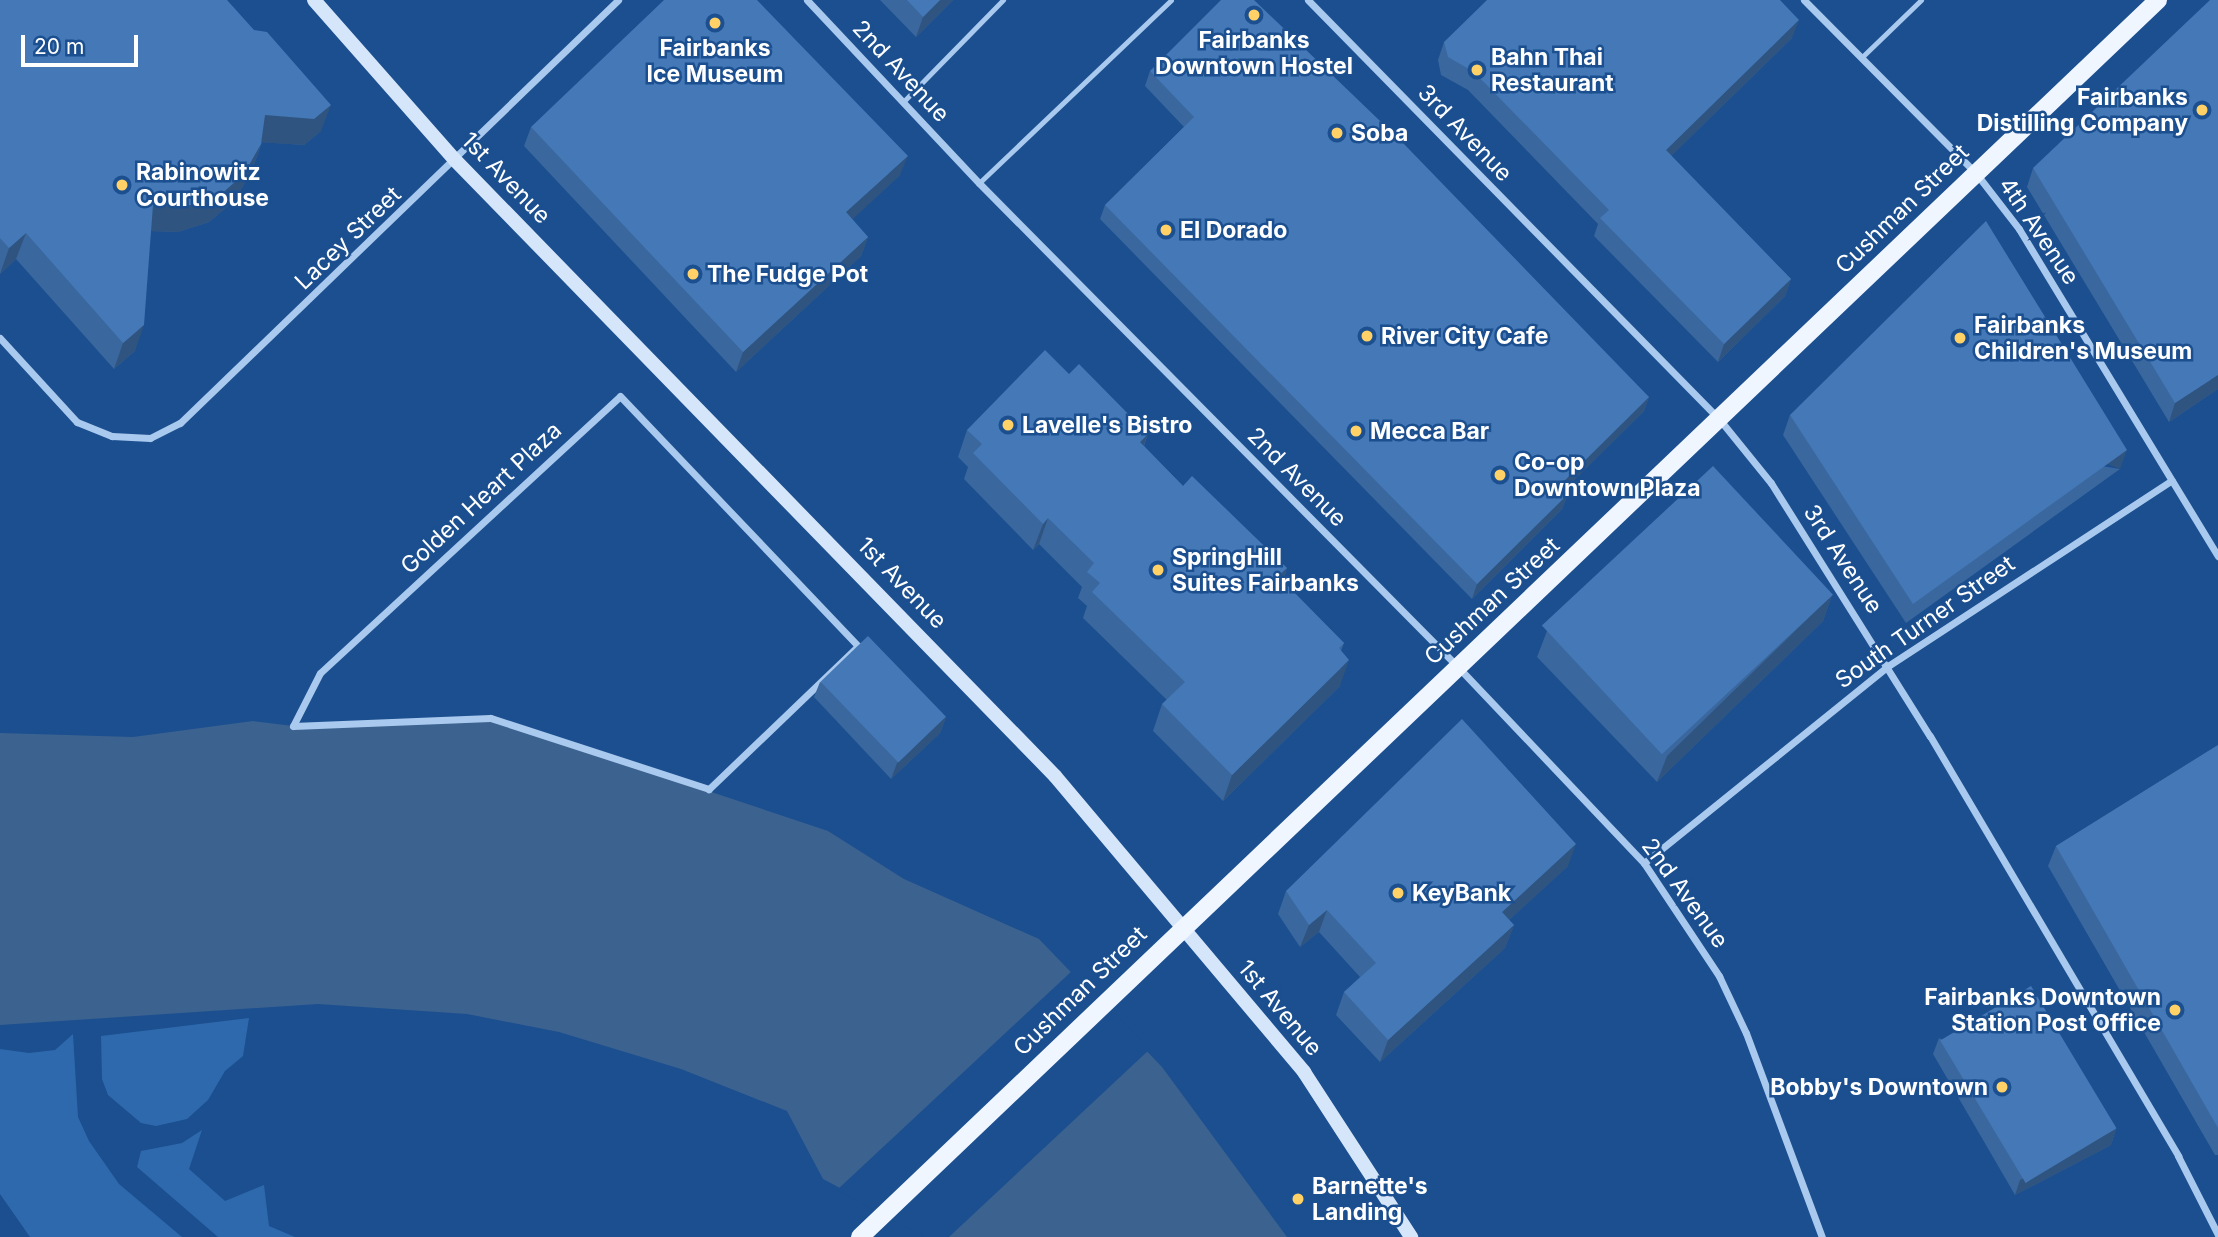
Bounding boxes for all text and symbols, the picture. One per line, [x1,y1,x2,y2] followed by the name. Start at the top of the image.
[1246,7,1262,23] marker: Fairbanks Downtown Hostel
[847,14,955,128] street label: 2nd Avenue
[707,15,723,31] marker: Fairbanks Ice Museum
[24,21,142,65] scale bar
[1155,26,1353,80] place label: Fairbanks Downtown Hostel
[34,34,84,59] text: 20 m
[647,34,783,88] place label: Fairbanks Ice Museum
[1491,43,1614,97] place label: Bahn Thai Restaurant
[1469,62,1485,78] marker: Bahn Thai Restaurant
[1412,79,1518,187] street label: 3rd Avenue
[1977,83,2188,137] place label: Fairbanks Distilling Company
[2194,102,2210,118] marker: Fairbanks Distilling Company
[1351,119,1408,147] place label: Soba
[1329,125,1345,141] marker: Soba
[456,127,556,229] street label: 1st Avenue
[1830,139,1974,279] street label: Cushman Street
[136,158,269,212] place label: Rabinowitz Courthouse
[1993,172,2085,290] street label: 4th Avenue
[114,177,130,193] marker: Rabinowitz Courthouse
[289,181,407,295] street label: Lacey Street
[1180,216,1287,244] place label: El Dorado
[1158,222,1174,238] marker: El Dorado
[707,260,868,288] place label: The Fudge Pot
[685,266,701,282] marker: The Fudge Pot
[1974,311,2192,365] place label: Fairbanks Children's Museum
[1381,322,1548,350] place label: River City Cafe
[1359,328,1375,344] marker: River City Cafe
[1952,330,1968,346] marker: Fairbanks Children's Museum
[1022,411,1192,439] place label: Lavelle's Bistro
[395,416,567,580] street label: Golden Heart Plaza
[1000,417,1016,433] marker: Lavelle's Bistro
[1370,417,1489,445] place label: Mecca Bar
[1242,422,1352,532] street label: 2nd Avenue
[1348,423,1364,439] marker: Mecca Bar
[1514,448,1701,502] place label: Co-op Downtown Plaza
[1492,467,1508,483] marker: Co-op Downtown Plaza
[1798,500,1888,618] street label: 3rd Avenue
[852,532,952,634] street label: 1st Avenue
[1419,532,1565,670] street label: Cushman Street
[1172,543,1359,597] place label: SpringHill Suites Fairbanks
[1830,550,2020,694] street label: South Turner Street
[1150,562,1166,578] marker: SpringHill Suites Fairbanks
[1636,833,1734,953] street label: 2nd Avenue
[1412,879,1511,907] place label: KeyBank
[1390,885,1406,901] marker: KeyBank
[1008,921,1152,1061] street label: Cushman Street
[1232,955,1328,1061] street label: 1st Avenue
[1924,983,2161,1037] place label: Fairbanks Downtown Station Post Office
[2167,1002,2183,1018] marker: Fairbanks Downtown Station Post Office
[1770,1073,1988,1101] place label: Bobby's Downtown
[1994,1079,2010,1095] marker: Bobby's Downtown
[1312,1172,1428,1226] place label: Barnette's Landing
[1290,1191,1306,1207] marker: Barnette's Landing

